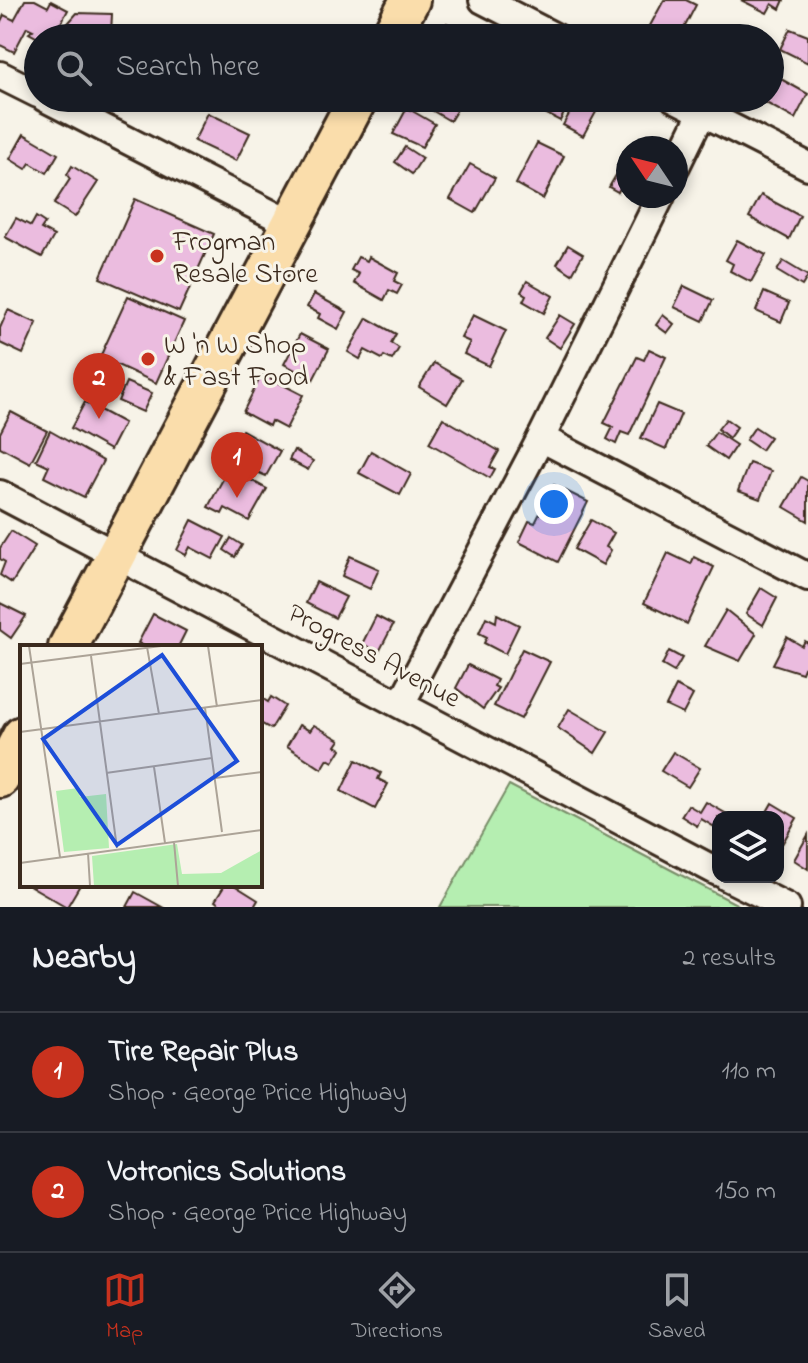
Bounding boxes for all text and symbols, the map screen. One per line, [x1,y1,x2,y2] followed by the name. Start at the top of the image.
[24,24,784,112] search box
[52,46,96,90] icon: search
[116,46,260,90] text: Search here
[616,136,688,208] north arrow
[172,223,318,296] place label: Frogman Resale Store
[148,247,166,265] marker: Frogman Resale Store
[164,326,308,399] place label: W 'n W Shop & Fast Food
[139,350,157,368] marker: W 'n W Shop & Fast Food
[73,353,125,419] pin: 2
[211,432,263,498] pin: 1
[534,484,574,524] your location
[279,594,468,720] street label: Progress Avenue
[20,645,262,887] inset map
[712,811,784,883] map controls
[712,811,784,883] button: layers
[32,934,136,984] text: Nearby
[683,940,776,978] text: 2 results
[108,1031,299,1075] text: Tire Repair Plus
[54,1053,62,1091] text: 1
[722,1053,776,1091] text: 110 m
[108,1075,407,1113] text: Shop · George Price Highway
[108,1151,346,1195] text: Votronics Solutions
[52,1173,64,1211] text: 2
[715,1173,776,1211] text: 150 m
[108,1195,407,1233] text: Shop · George Price Highway
[103,1268,147,1348] tab: Map
[352,1268,443,1348] tab: Directions
[648,1268,705,1348] tab: Saved

